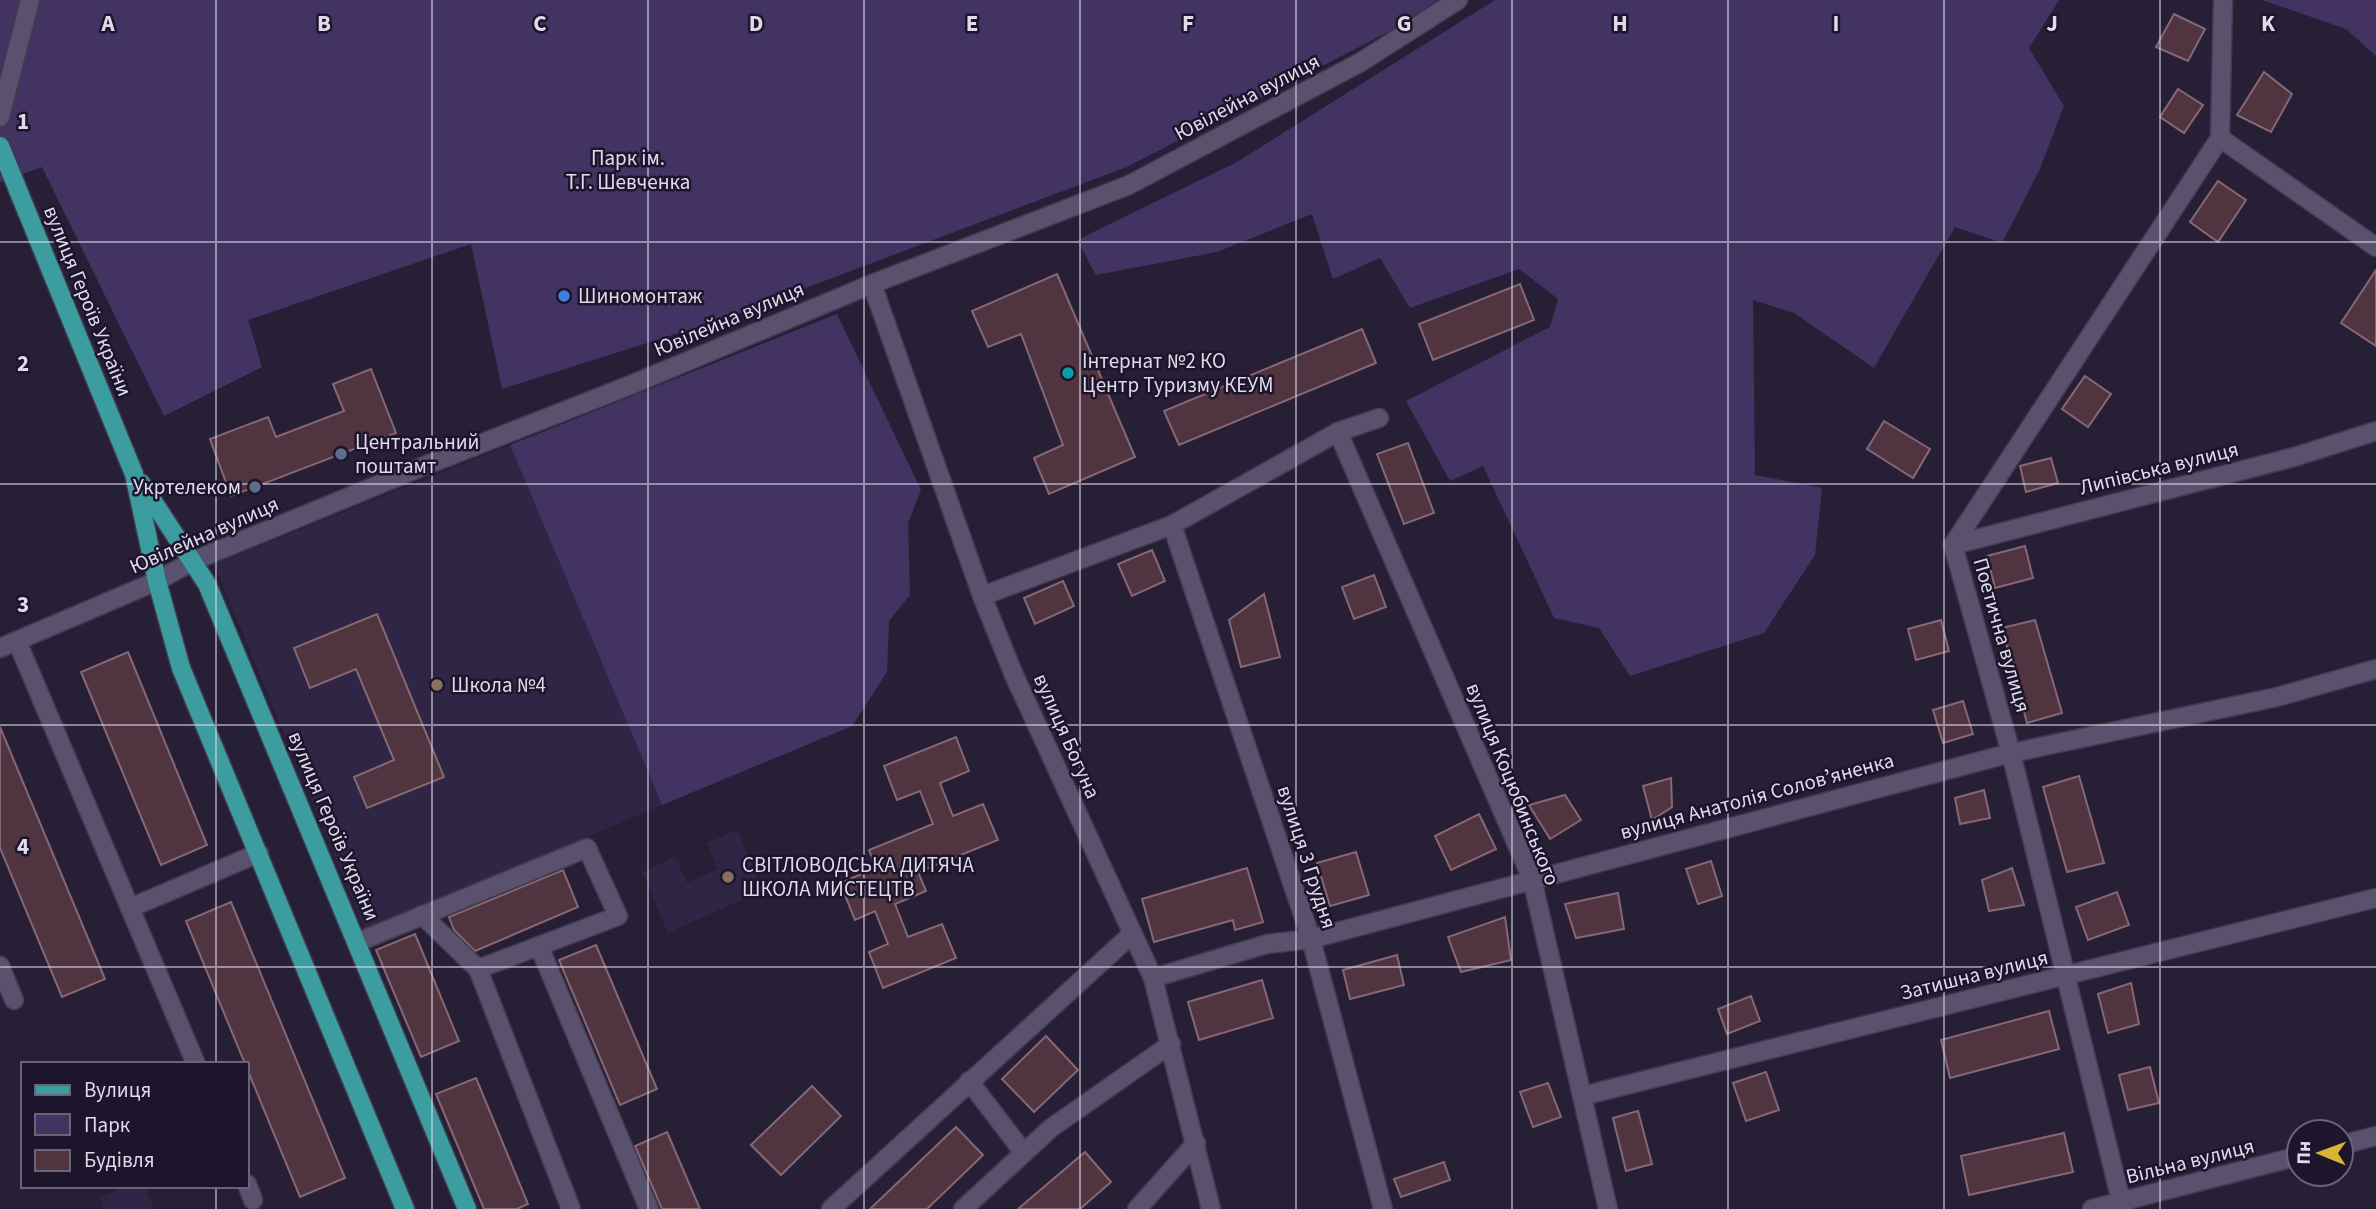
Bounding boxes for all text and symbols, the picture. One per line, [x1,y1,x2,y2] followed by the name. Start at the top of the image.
[100,7,115,40] text: A
[317,7,331,40] text: B
[533,7,547,40] text: C
[749,7,763,40] text: D
[966,7,978,40] text: E
[1182,7,1194,40] text: F
[1397,7,1411,40] text: G
[1612,7,1628,40] text: H
[1833,7,1839,40] text: I
[2046,7,2058,40] text: J
[2261,7,2276,40] text: K
[1169,46,1325,148] street label: Ювілейна вулиця
[17,105,29,138] text: 1
[566,143,690,197] park label: Парк ім. Т.Г. Шевченка
[36,201,140,401] street label: вулиця Героїв України
[649,274,809,364] street label: Ювілейна вулиця
[578,281,703,311] place label: Шиномонтаж
[556,288,572,304] marker: Шиномонтаж
[1082,346,1273,400] place label: Інтернат №2 КО Центр Туризму КЕУМ
[17,347,29,380] text: 2
[1060,365,1076,381] marker: Інтернат №2 КО Центр Туризму КЕУМ
[355,427,479,481] place label: Центральний поштамт
[2076,434,2242,502] street label: Липівська вулиця
[333,446,349,462] marker: Центральний поштамт
[133,472,241,502] place label: Укртелеком
[247,479,263,495] marker: Укртелеком
[124,489,284,581] street label: Ювілейна вулиця
[1966,554,2038,716] street label: Поетична вулиця
[17,588,29,621] text: 3
[1026,669,1108,803] street label: вулиця Богуна
[451,670,546,700] place label: Школа №4
[429,677,445,693] marker: Школа №4
[1459,678,1567,890] street label: вулиця Коцюбинського
[281,727,387,925] street label: вулиця Героїв України
[1617,745,1897,847] street label: вулиця Анатолія Соловʼяненка
[1270,782,1344,932] street label: вулиця 3 Грудня
[17,830,29,863] text: 4
[742,850,974,904] place label: СВІТЛОВОДСЬКА ДИТЯЧА ШКОЛА МИСТЕЦТВ
[720,869,736,885] marker: СВІТЛОВОДСЬКА ДИТЯЧА ШКОЛА МИСТЕЦТВ
[1897,942,2051,1008] street label: Затишна вулиця
[21,1062,248,1188] legend
[84,1075,151,1105] text: Вулиця
[84,1110,131,1140] text: Парк
[2285,1118,2355,1188] north arrow
[2123,1131,2257,1191] street label: Вільна вулиця
[2291,1141,2318,1165] text: Пн
[84,1145,155,1175] text: Будівля

